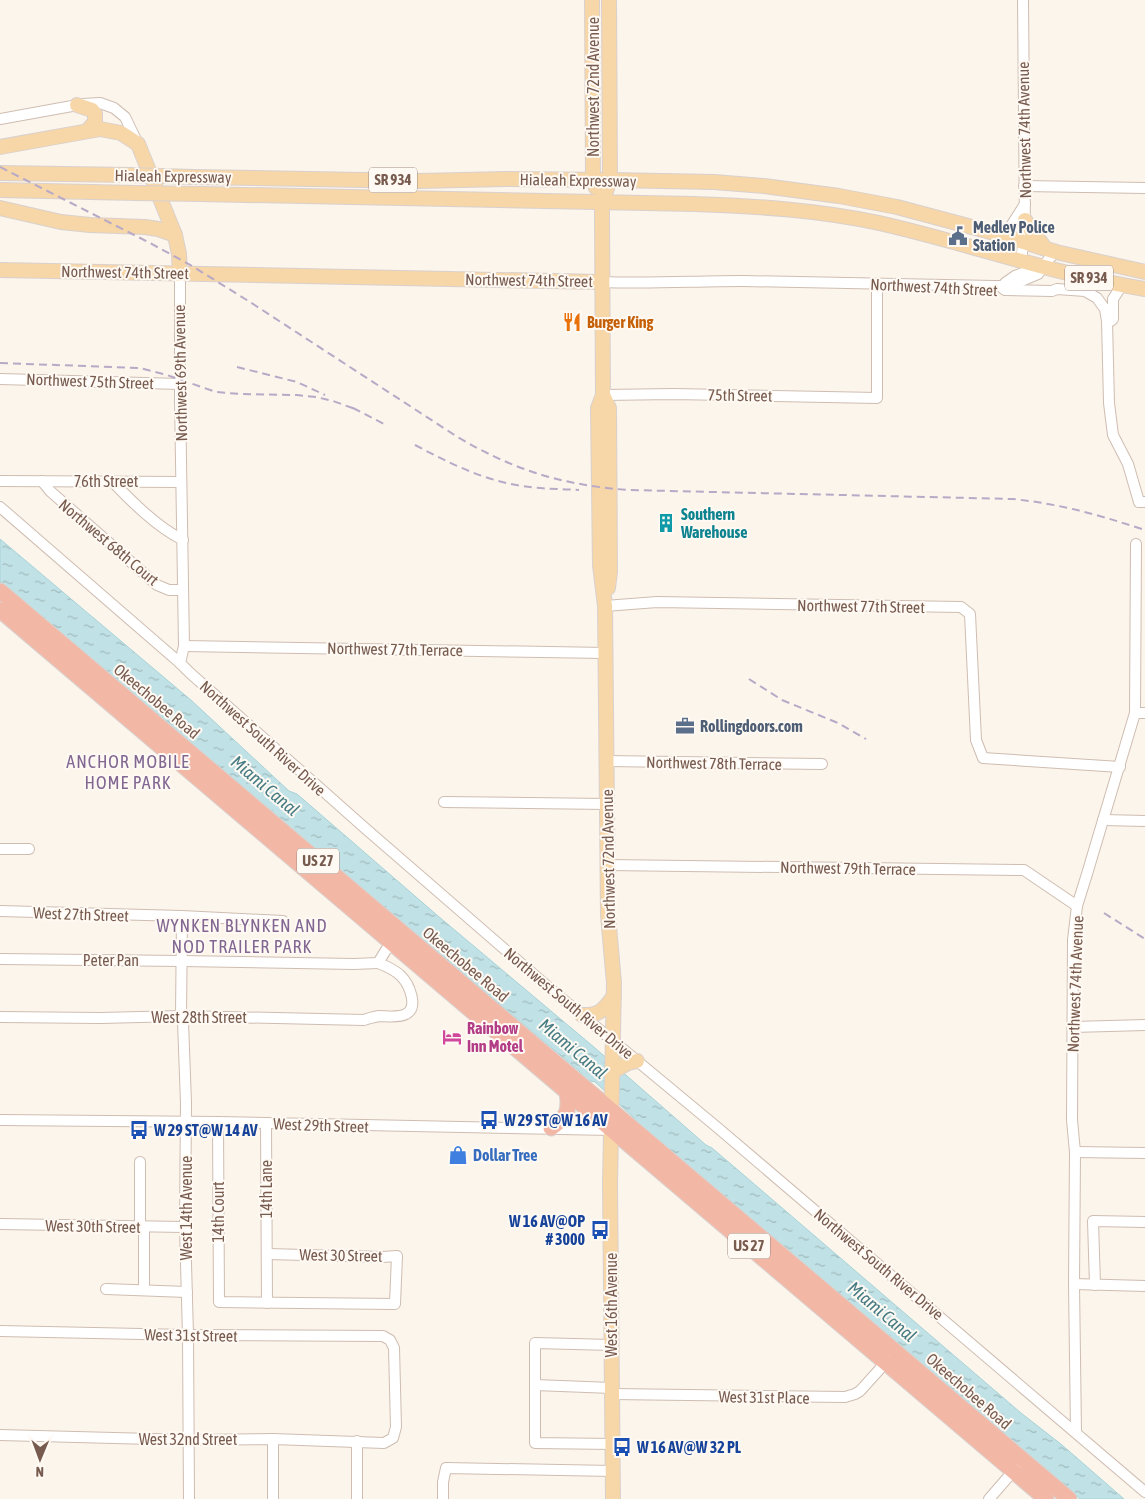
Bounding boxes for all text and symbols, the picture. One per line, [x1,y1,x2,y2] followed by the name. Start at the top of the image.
[584,17,602,157] street label: Northwest 72nd Avenue
[1014,61,1034,199] street label: Northwest 74th Avenue
[114,166,232,187] street label: Hialeah Expressway
[369,168,417,192] road number: SR 934
[519,170,637,191] street label: Hialeah Expressway
[973,218,1055,254] place label: Medley Police Station
[947,225,969,247] public building icon: Medley Police Station
[61,262,189,282] street label: Northwest 74th Street
[1065,266,1113,290] road number: SR 934
[465,270,593,290] street label: Northwest 74th Street
[870,275,999,299] street label: Northwest 74th Street
[170,304,190,442] street label: Northwest 69th Avenue
[561,311,583,333] restaurant icon: Burger King
[587,313,654,331] place label: Burger King
[26,370,155,392] street label: Northwest 75th Street
[707,385,773,405] street label: 75th Street
[74,472,139,490] street label: 76th Street
[56,495,163,589] street label: Northwest 68th Court
[680,505,747,541] place label: Southern Warehouse
[655,512,677,534] building icon: Southern Warehouse
[797,596,925,616] street label: Northwest 77th Street
[327,639,463,659] street label: Northwest 77th Terrace
[110,660,204,742] street label: Okeechobee Road
[196,677,330,799] street label: Northwest South River Drive
[674,715,696,737] office icon: Rollingdoors.com
[700,717,803,735] place label: Rollingdoors.com
[66,751,190,793] district label: ANCHOR MOBILE HOME PARK
[227,751,304,820] water label: Miami Canal
[646,753,782,773] street label: Northwest 78th Terrace
[598,789,618,929] street label: Northwest 72nd Avenue
[297,848,339,874] road number: US 27
[780,858,916,878] street label: Northwest 79th Terrace
[33,903,129,925] street label: West 27th Street
[156,915,328,957] district label: WYNKEN BLYNKEN AND NOD TRAILER PARK
[1064,915,1086,1053] street label: Northwest 74th Avenue
[419,923,513,1005] street label: Okeechobee Road
[501,944,637,1062] street label: Northwest South River Drive
[83,951,139,969] street label: Peter Pan
[151,1008,247,1026] street label: West 28th Street
[535,1014,612,1083] water label: Miami Canal
[467,1019,524,1055] place label: Rainbow Inn Motel
[441,1026,463,1048] hotel icon: Rainbow Inn Motel
[478,1109,500,1131] bus stop icon: W 29 ST@W 16 AV
[503,1111,608,1129] place label: W 29 ST@W 16 AV
[273,1114,369,1136] street label: West 29th Street
[128,1119,150,1141] bus stop icon: W 29 ST@W 14 AV
[153,1121,258,1139] place label: W 29 ST@W 14 AV
[447,1144,469,1166] shop icon: Dollar Tree
[473,1146,538,1164] place label: Dollar Tree
[177,1156,195,1260] street label: West 14th Avenue
[257,1160,275,1218] street label: 14th Lane
[209,1181,227,1243] street label: 14th Court
[811,1205,947,1323] street label: Northwest South River Drive
[508,1212,585,1248] place label: W 16 AV@OP # 3000
[45,1216,141,1236] street label: West 30th Street
[589,1219,611,1241] bus stop icon: W 16 AV@OP # 3000
[728,1234,770,1258] road number: US 27
[299,1245,383,1265] street label: West 30 Street
[602,1253,620,1357] street label: West 16th Avenue
[844,1277,921,1346] water label: Miami Canal
[144,1325,238,1345] street label: West 31st Street
[923,1349,1015,1433] street label: Okeechobee Road
[718,1387,810,1407] street label: West 31st Place
[139,1430,238,1448] street label: West 32nd Street
[15,1434,65,1484] north arrow
[611,1436,633,1458] bus stop icon: W 16 AV@W 32 PL
[636,1438,742,1456] place label: W 16 AV@W 32 PL
[36,1464,44,1480] text: N

